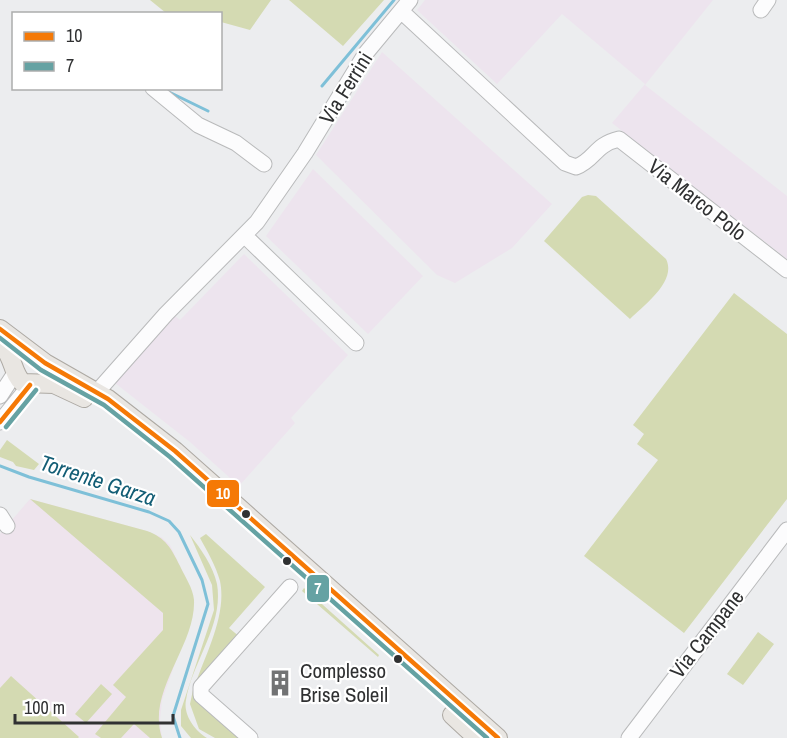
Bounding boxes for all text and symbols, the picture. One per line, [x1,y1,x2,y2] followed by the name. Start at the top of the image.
[12,12,222,90] legend
[66,23,82,48] text: 10
[312,46,379,129] street label: Via Ferrini
[66,53,74,78] text: 7
[642,152,753,247] street label: Via Marco Polo
[36,447,160,513] water label: Torrente Garza
[206,479,240,508] line badge: 10
[216,482,230,504] text: 10
[240,508,252,520] unlabelled marker
[281,555,293,567] unlabelled marker
[306,574,330,603] line badge: 7
[314,577,322,599] text: 7
[663,583,750,684] street label: Via Campane
[392,653,404,665] unlabelled marker
[300,656,388,709] place label: Complesso Brise Soleil
[265,668,295,698] building icon: Complesso Brise Soleil
[15,687,172,725] scale bar
[24,695,65,720] text: 100 m

